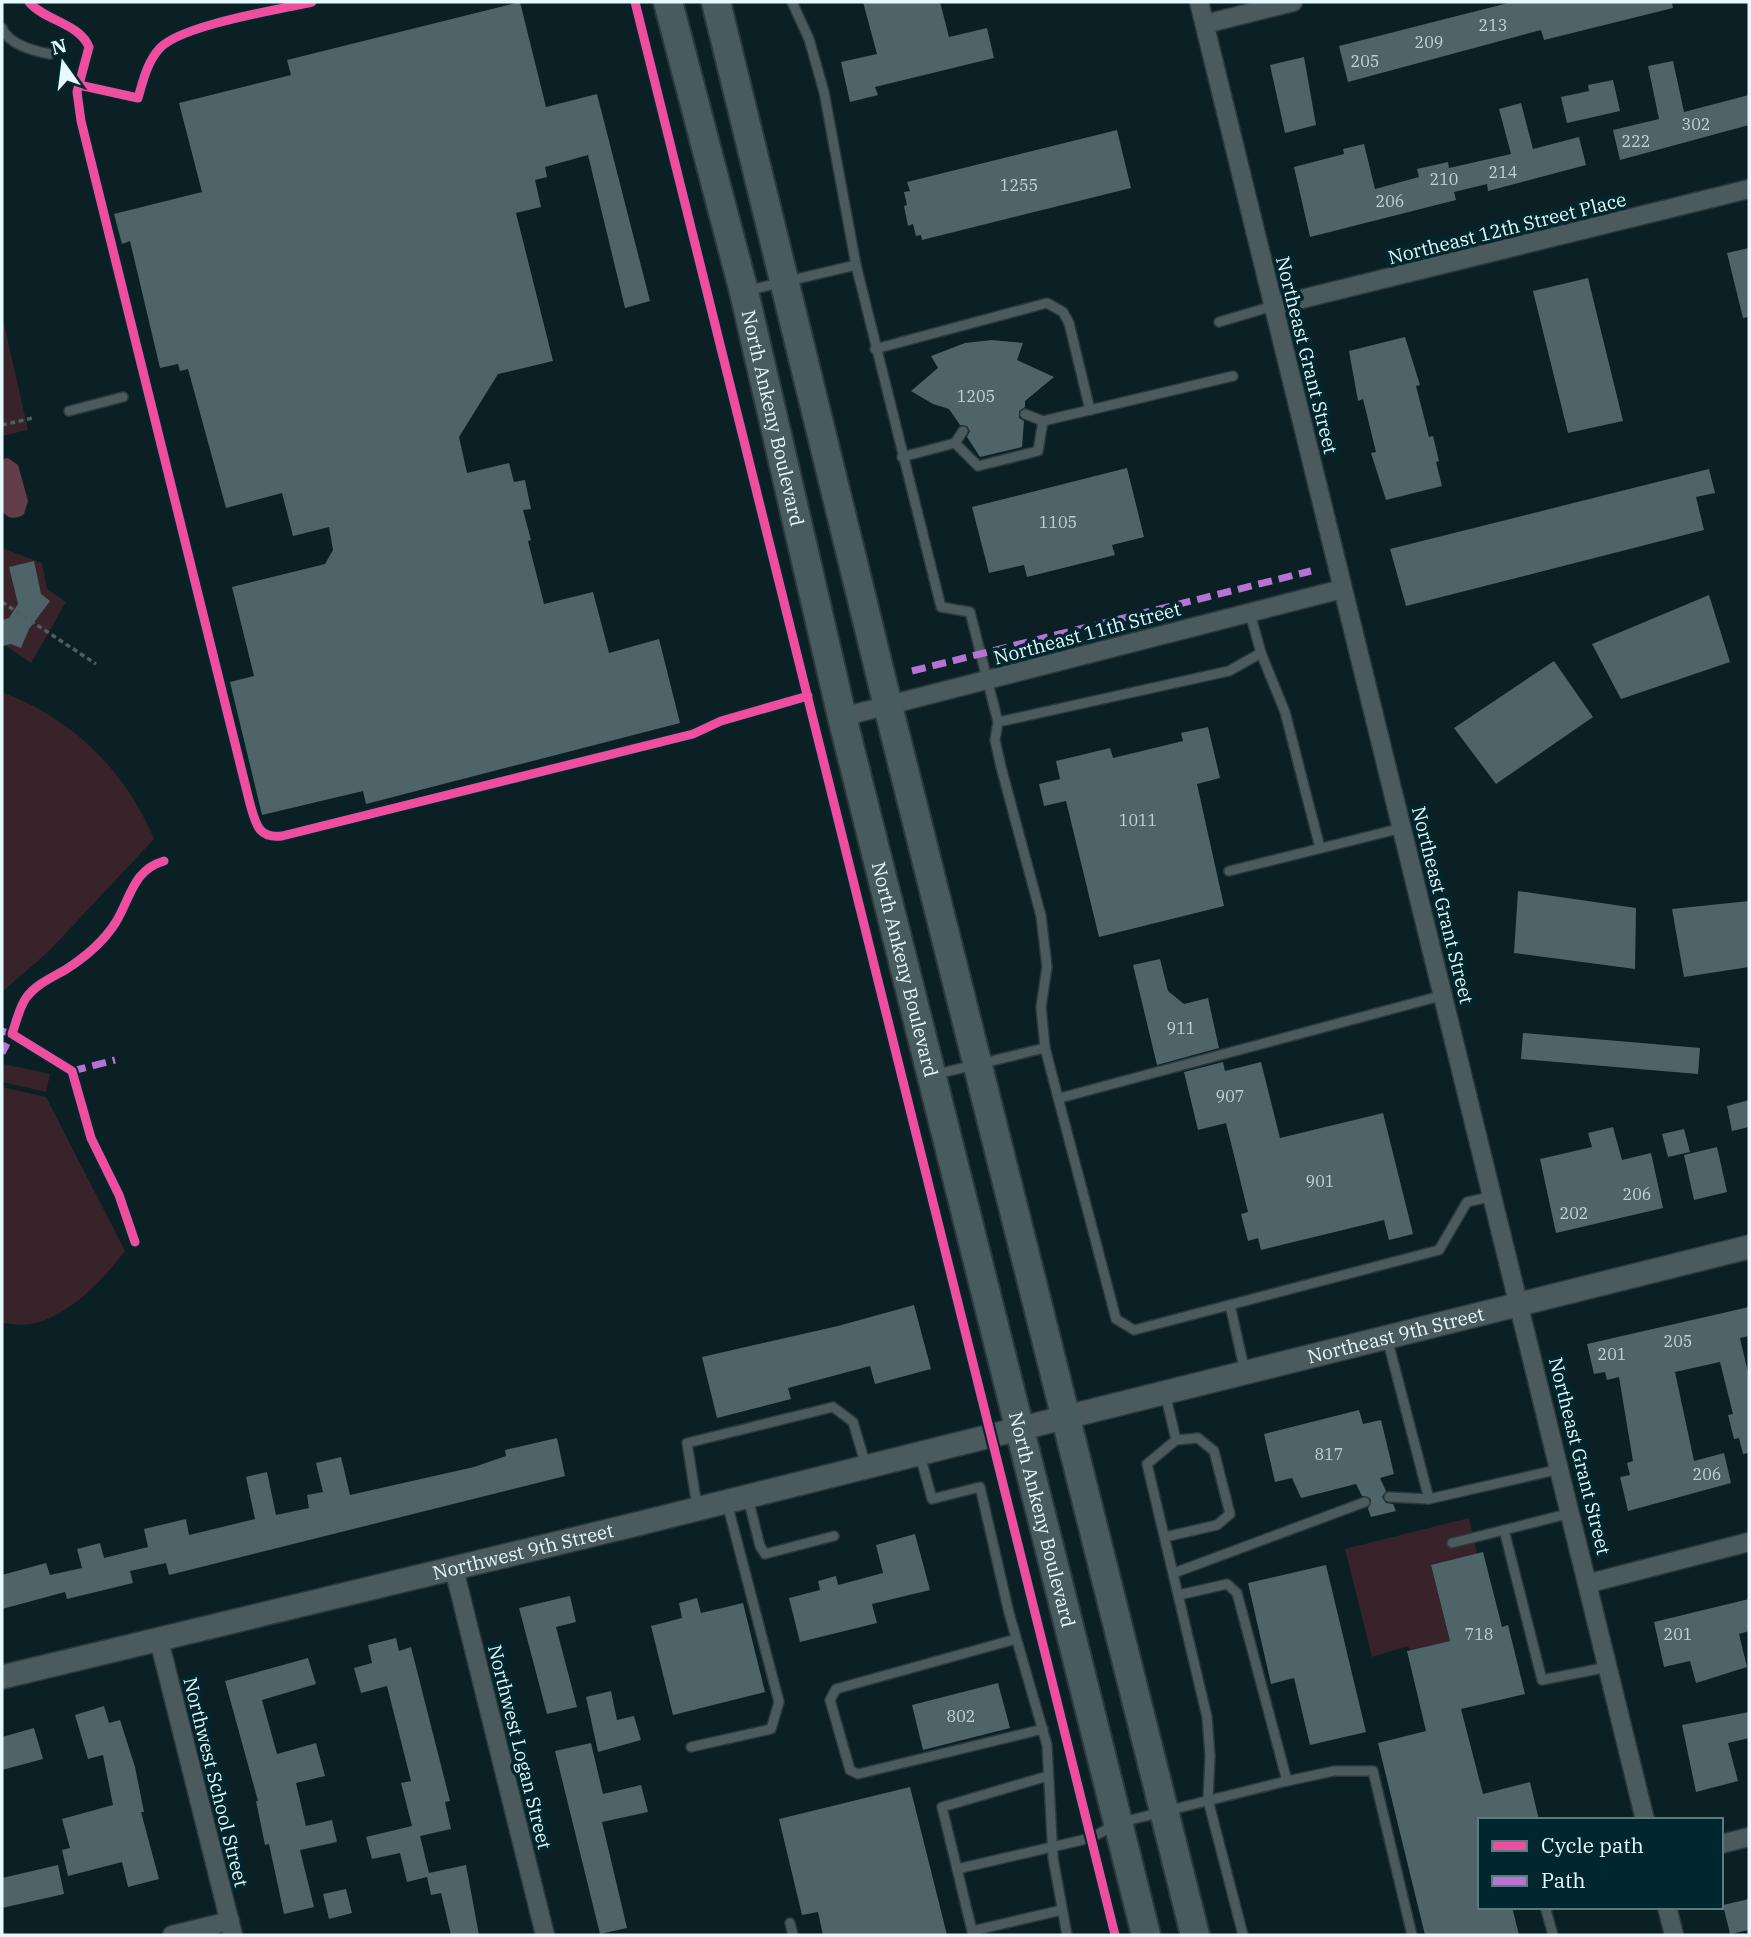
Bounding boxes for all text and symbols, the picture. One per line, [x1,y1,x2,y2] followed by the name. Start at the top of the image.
[1479,15,1507,35] house number: 213
[28,28,98,98] north arrow
[1415,32,1443,52] house number: 209
[49,33,69,60] text: N
[1351,51,1379,71] house number: 205
[1682,114,1710,134] house number: 302
[1622,131,1650,151] house number: 222
[1489,162,1517,182] house number: 214
[1430,169,1458,189] house number: 210
[1000,175,1038,195] house number: 1255
[1385,187,1629,269] street label: Northeast 12th Street Place
[1376,191,1404,211] house number: 206
[1271,254,1343,457] street label: Northeast Grant Street
[737,307,810,528] street label: North Ankeny Boulevard
[957,386,995,406] house number: 1205
[1039,512,1077,532] house number: 1105
[991,596,1183,670] street label: Northeast 11th Street
[1407,804,1479,1007] street label: Northeast Grant Street
[1119,810,1157,830] house number: 1011
[867,859,943,1079] street label: North Ankeny Boulevard
[1167,1018,1195,1038] house number: 911
[1216,1086,1244,1106] house number: 907
[1306,1171,1334,1191] house number: 901
[1623,1184,1651,1204] house number: 206
[1560,1203,1588,1223] house number: 202
[1305,1301,1487,1369] street label: Northeast 9th Street
[1664,1331,1692,1351] house number: 205
[1598,1344,1626,1364] house number: 201
[1544,1355,1616,1558] street label: Northeast Grant Street
[1004,1409,1081,1630] street label: North Ankeny Boulevard
[1315,1444,1343,1464] house number: 817
[1693,1464,1721,1484] house number: 206
[430,1518,616,1585] street label: Northwest 9th Street
[1465,1624,1493,1644] house number: 718
[1664,1624,1692,1644] house number: 201
[483,1642,557,1852] street label: Northwest Logan Street
[178,1675,254,1890] street label: Northwest School Street
[947,1706,975,1726] house number: 802
[1478,1818,1723,1909] legend
[1541,1831,1644,1859] text: Cycle path
[1541,1866,1586,1894] text: Path

